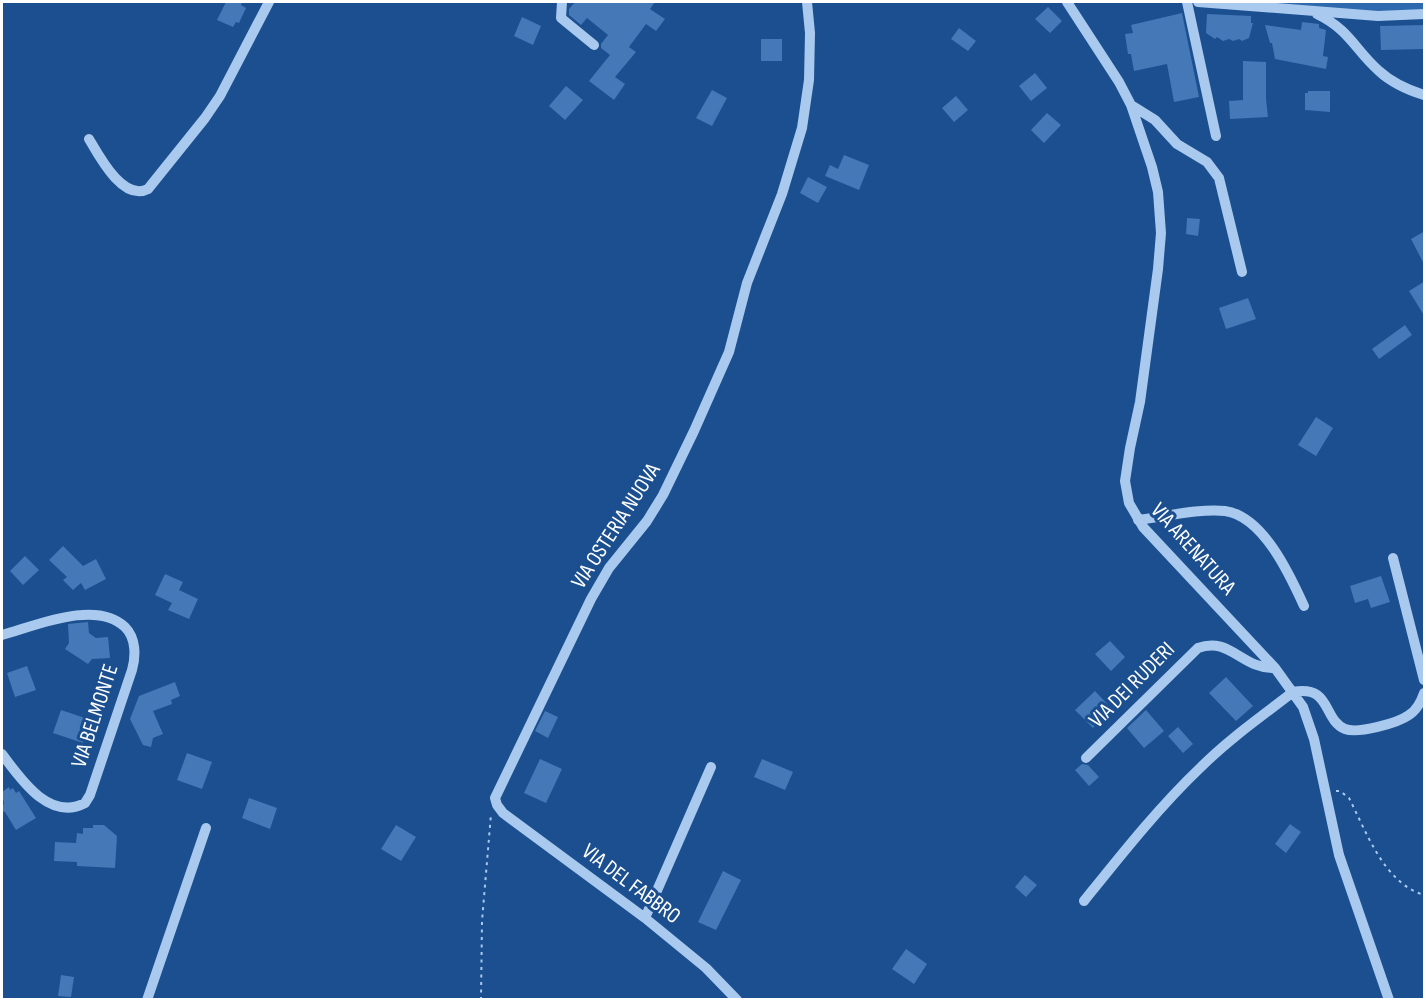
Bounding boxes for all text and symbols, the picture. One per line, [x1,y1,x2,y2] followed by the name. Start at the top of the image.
[565,458,667,594] street label: VIA OSTERIA NUOVA
[1145,497,1242,601] street label: VIA ARENATURA
[1083,636,1181,734] street label: VIA DEI RUDERI
[66,661,124,771] street label: VIA BELMONTE
[576,838,686,930] street label: VIA DEL FABBRO

